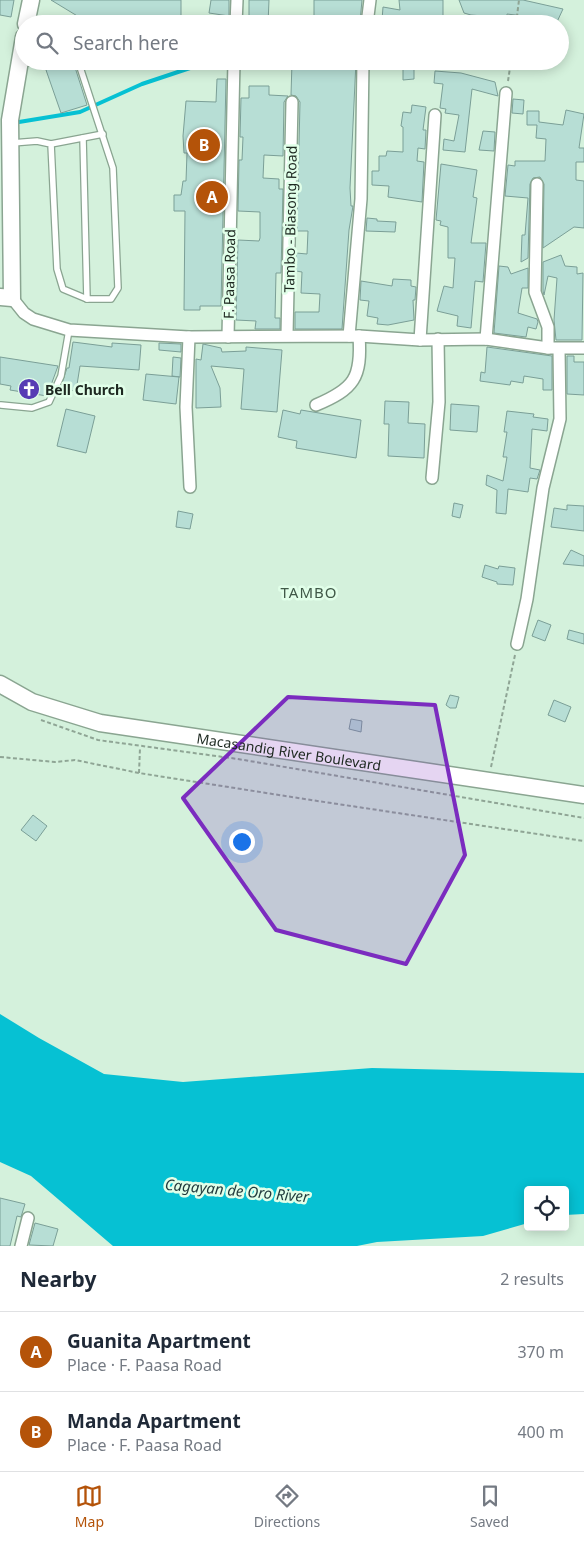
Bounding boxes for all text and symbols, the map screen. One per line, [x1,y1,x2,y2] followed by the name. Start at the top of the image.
[15,15,569,70] search box
[33,29,61,57] icon: search
[73,30,179,56] text: Search here
[188,126,220,164] pin: B
[279,145,301,293] street label: Tambo - Biasong Road
[196,178,228,216] pin: A
[219,229,239,319] street label: F. Paasa Road
[17,377,41,401] church icon: Bell Church
[45,380,124,399] place label: Bell Church
[281,582,337,602] district label: TAMBO
[195,728,383,774] street label: Macasandig River Boulevard
[229,829,255,855] your location
[164,1174,311,1206] water label: Cagayan de Oro River
[524,1186,569,1231] map controls
[524,1186,569,1231] button: locate
[20,1265,96,1293] text: Nearby
[500,1268,564,1290] text: 2 results
[67,1328,251,1354] text: Guanita Apartment
[30,1341,42,1363] text: A
[517,1341,564,1363] text: 370 m
[67,1354,222,1376] text: Place · F. Paasa Road
[67,1408,241,1434] text: Manda Apartment
[31,1421,41,1443] text: B
[517,1421,564,1443] text: 400 m
[67,1434,222,1456] text: Place · F. Paasa Road
[75,1482,104,1531] tab: Map
[254,1482,320,1531] tab: Directions
[470,1482,509,1531] tab: Saved

